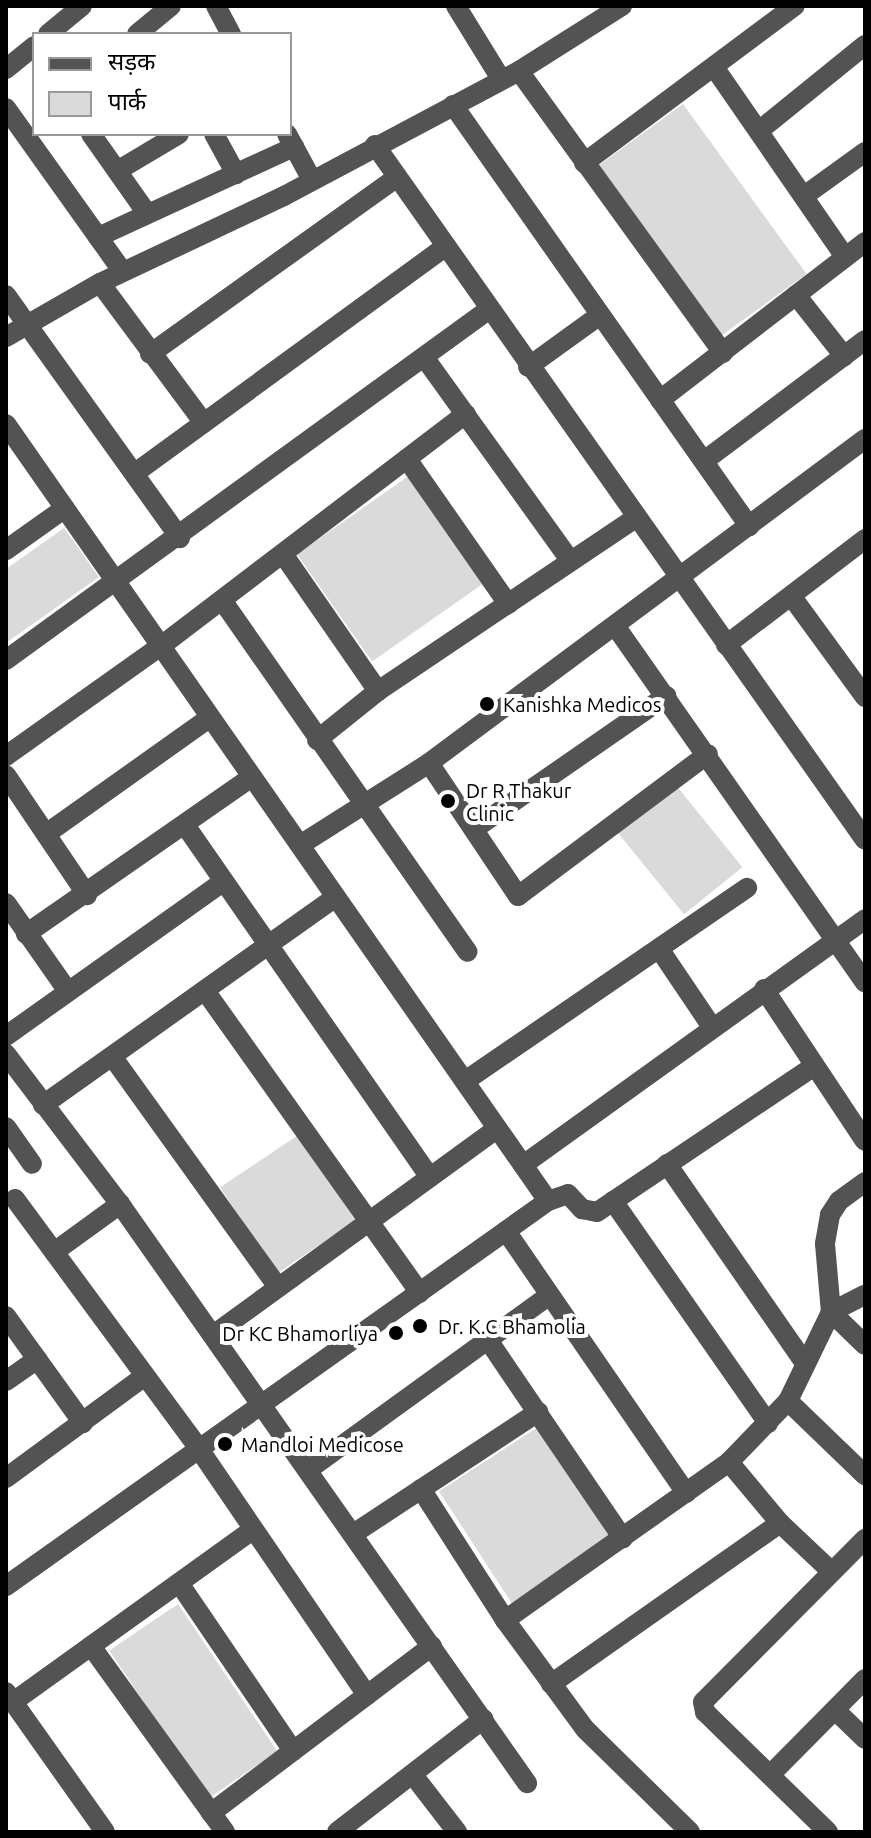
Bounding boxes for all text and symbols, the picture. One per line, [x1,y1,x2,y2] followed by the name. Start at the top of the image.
[32,32,292,136] legend
[108,48,156,75] text: सड़क
[108,88,146,115] text: पार्क
[503,692,661,716] place label: Kanishka Medicos
[478,695,496,713] marker: Kanishka Medicos
[466,778,571,825] place label: Dr R Thakur Clinic
[437,790,459,812] marker: Dr R Thakur Clinic
[438,1314,586,1338] place label: Dr. K.C Bhamolia
[409,1315,431,1337] marker: Dr. K.C Bhamolia
[222,1321,378,1345] place label: Dr KC Bhamorliya
[385,1322,407,1344] marker: Dr KC Bhamorliya
[241,1432,404,1456] place label: Mandloi Medicose
[216,1435,234,1453] marker: Mandloi Medicose

